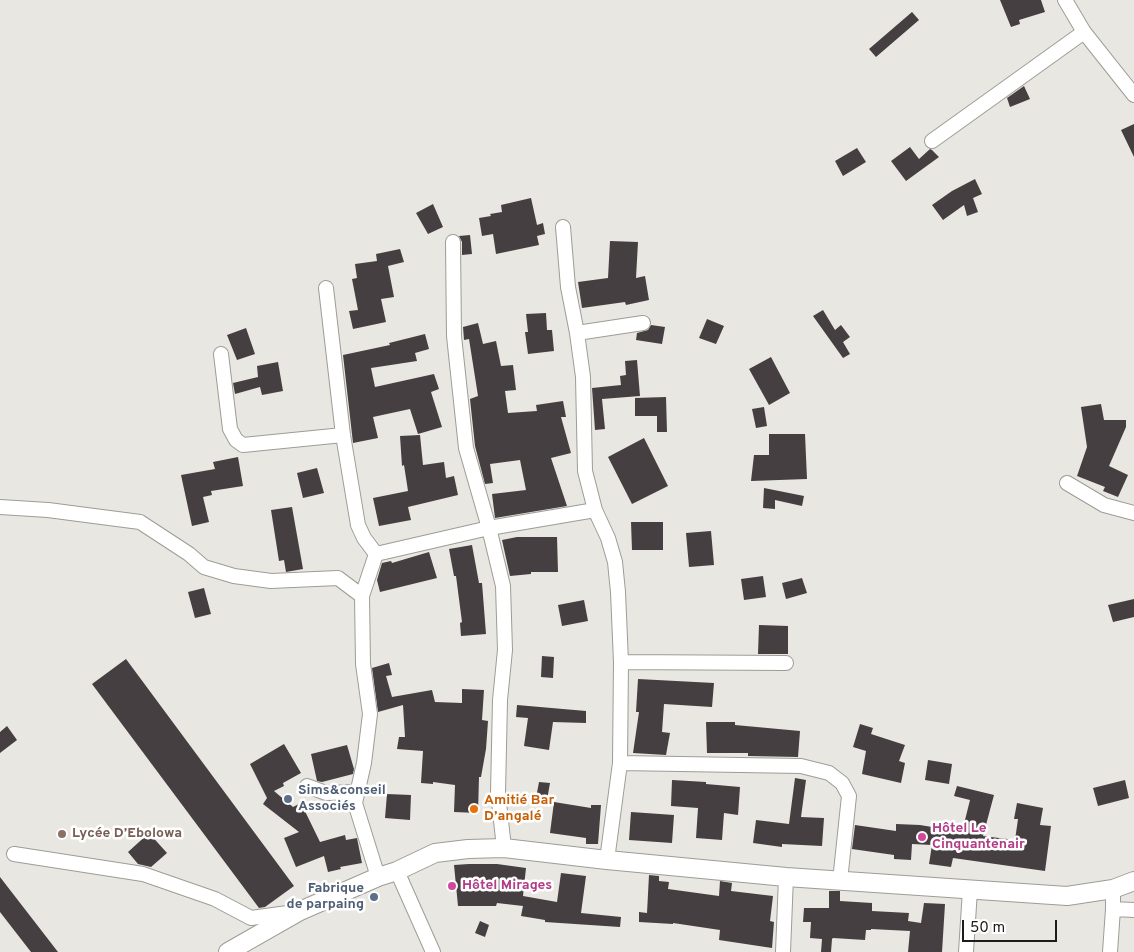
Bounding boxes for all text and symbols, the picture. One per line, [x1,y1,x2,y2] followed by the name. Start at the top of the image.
[298,783,386,816] place label: Sims&conseil Associés
[282,793,294,805] marker: Sims&conseil Associés
[484,793,554,826] place label: Amitié Bar D’angalé
[468,803,480,815] marker: Amitié Bar D’angalé
[932,821,1025,854] place label: Hôtel Le Cinquantenair
[72,826,182,842] place label: Lycée D’Ebolowa
[56,828,68,840] marker: Lycée D’Ebolowa
[916,831,928,843] marker: Hôtel Le Cinquantenair
[462,878,552,894] place label: Hôtel Mirages
[446,880,458,892] marker: Hôtel Mirages
[287,881,364,914] place label: Fabrique de parpaing
[368,891,380,903] marker: Fabrique de parpaing
[964,910,1059,942] scale bar
[970,919,1005,938] text: 50 m

